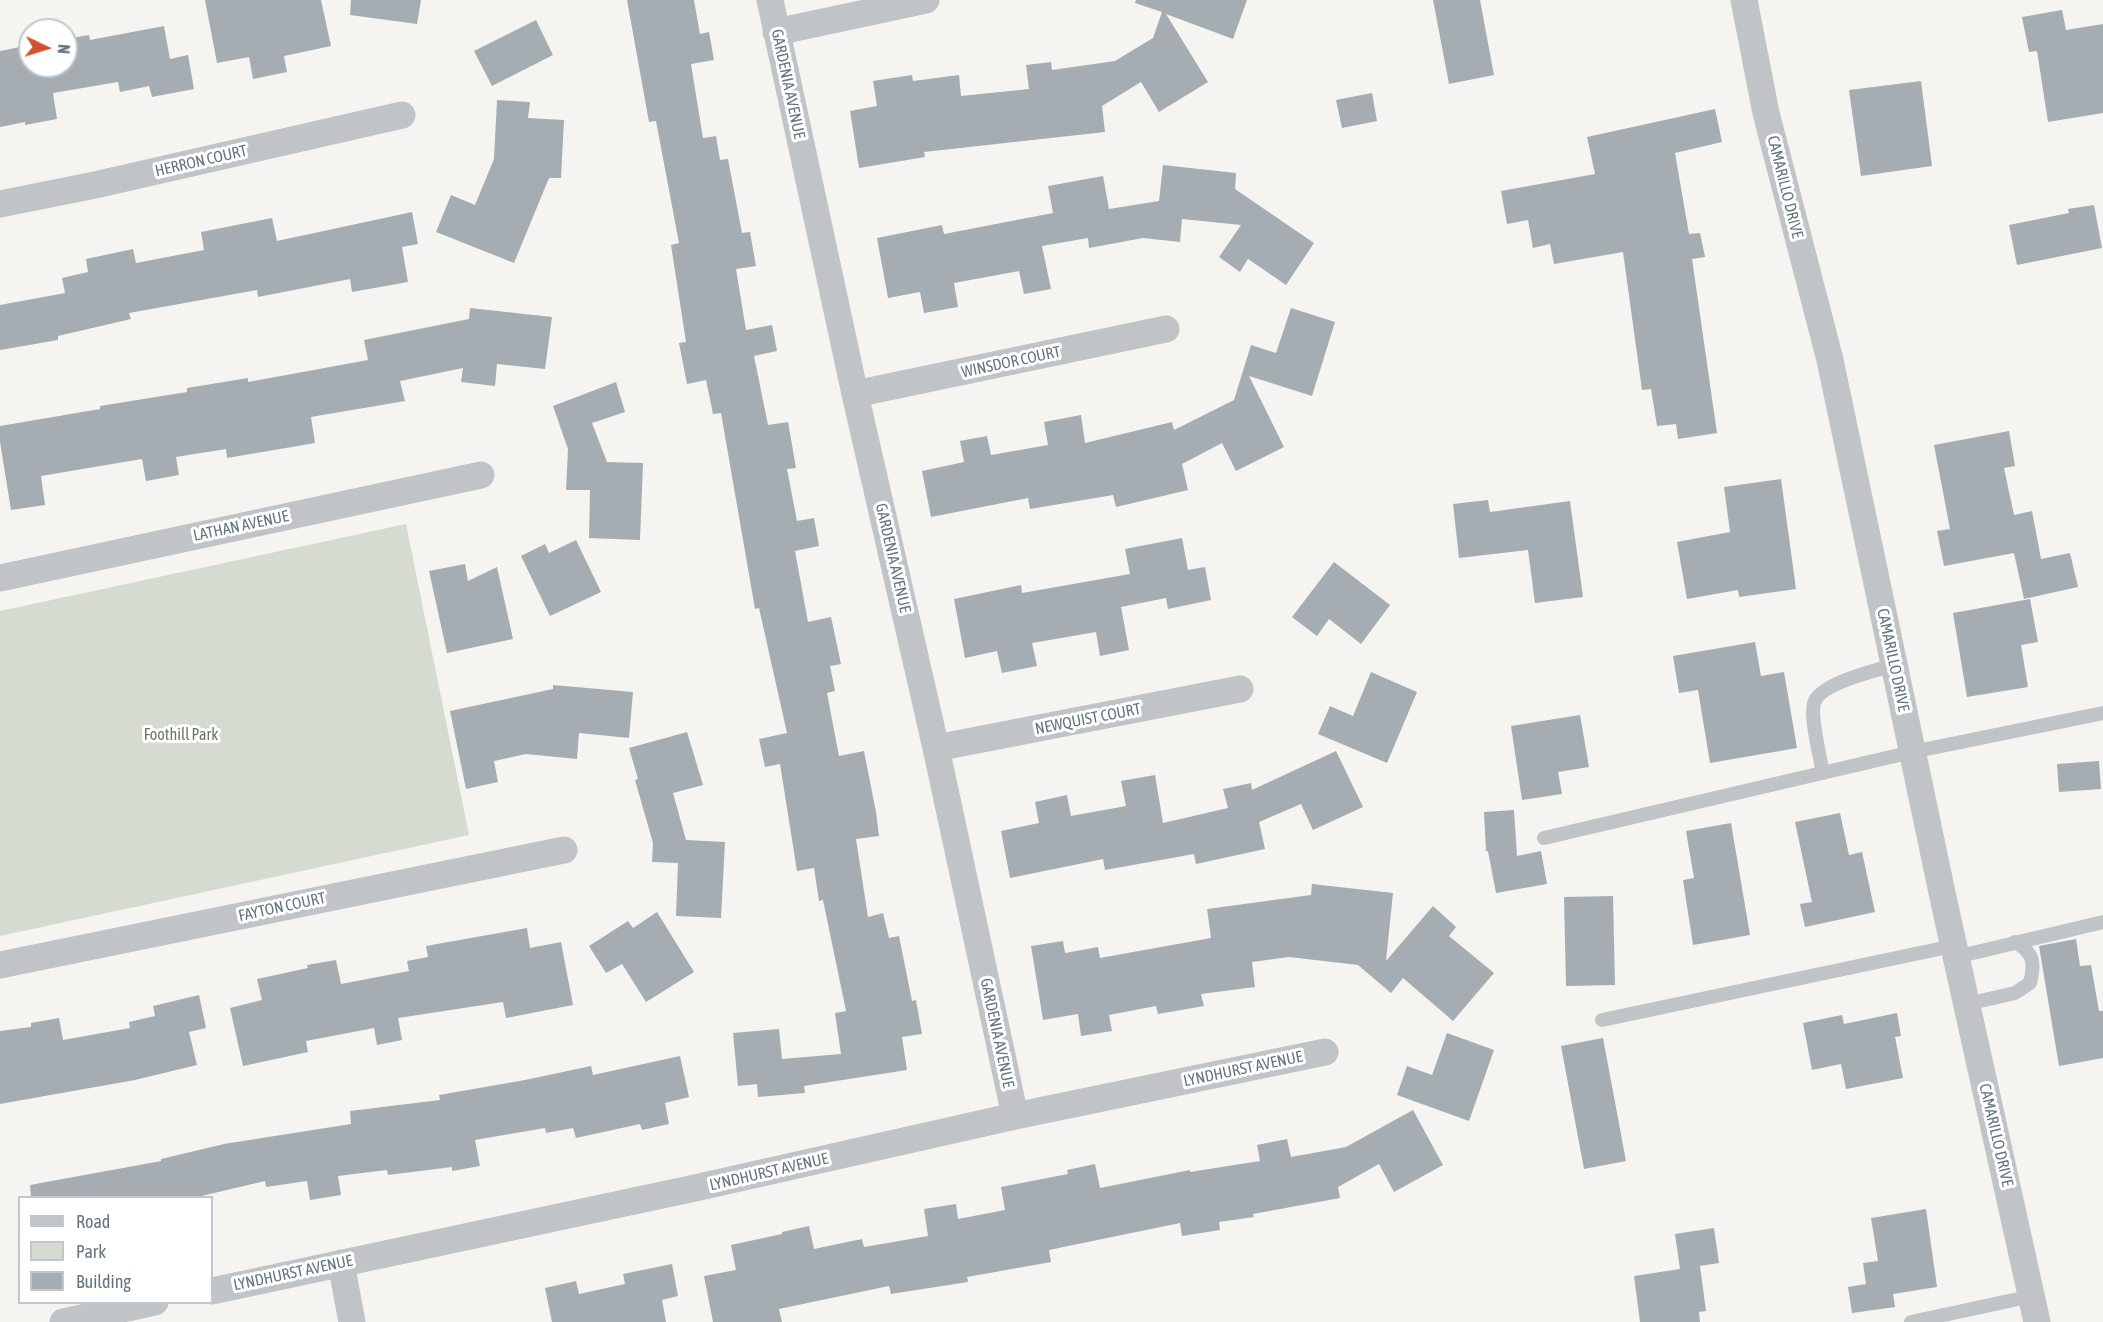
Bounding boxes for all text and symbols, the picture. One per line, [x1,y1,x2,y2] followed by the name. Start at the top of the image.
[18,18,78,78] north arrow
[767,27,809,141] street label: GARDENIA AVENUE
[55,44,73,54] text: N
[1763,134,1807,240] street label: CAMARILLO DRIVE
[153,141,249,181] street label: HERRON COURT
[960,342,1062,382] street label: WINSDOR COURT
[871,502,915,614] street label: GARDENIA AVENUE
[192,507,290,545] street label: LATHAN AVENUE
[1873,607,1913,713] street label: CAMARILLO DRIVE
[1034,699,1142,739] street label: NEWQUIST COURT
[144,725,218,745] park label: Foothill Park
[237,888,327,926] street label: FAYTON COURT
[976,976,1018,1090] street label: GARDENIA AVENUE
[1182,1047,1304,1091] street label: LYNDHURST AVENUE
[1975,1082,2017,1188] street label: CAMARILLO DRIVE
[708,1149,830,1195] street label: LYNDHURST AVENUE
[18,1196,213,1304] legend
[76,1211,110,1232] text: Road
[76,1241,106,1262] text: Park
[232,1251,354,1295] street label: LYNDHURST AVENUE
[76,1271,131,1292] text: Building

